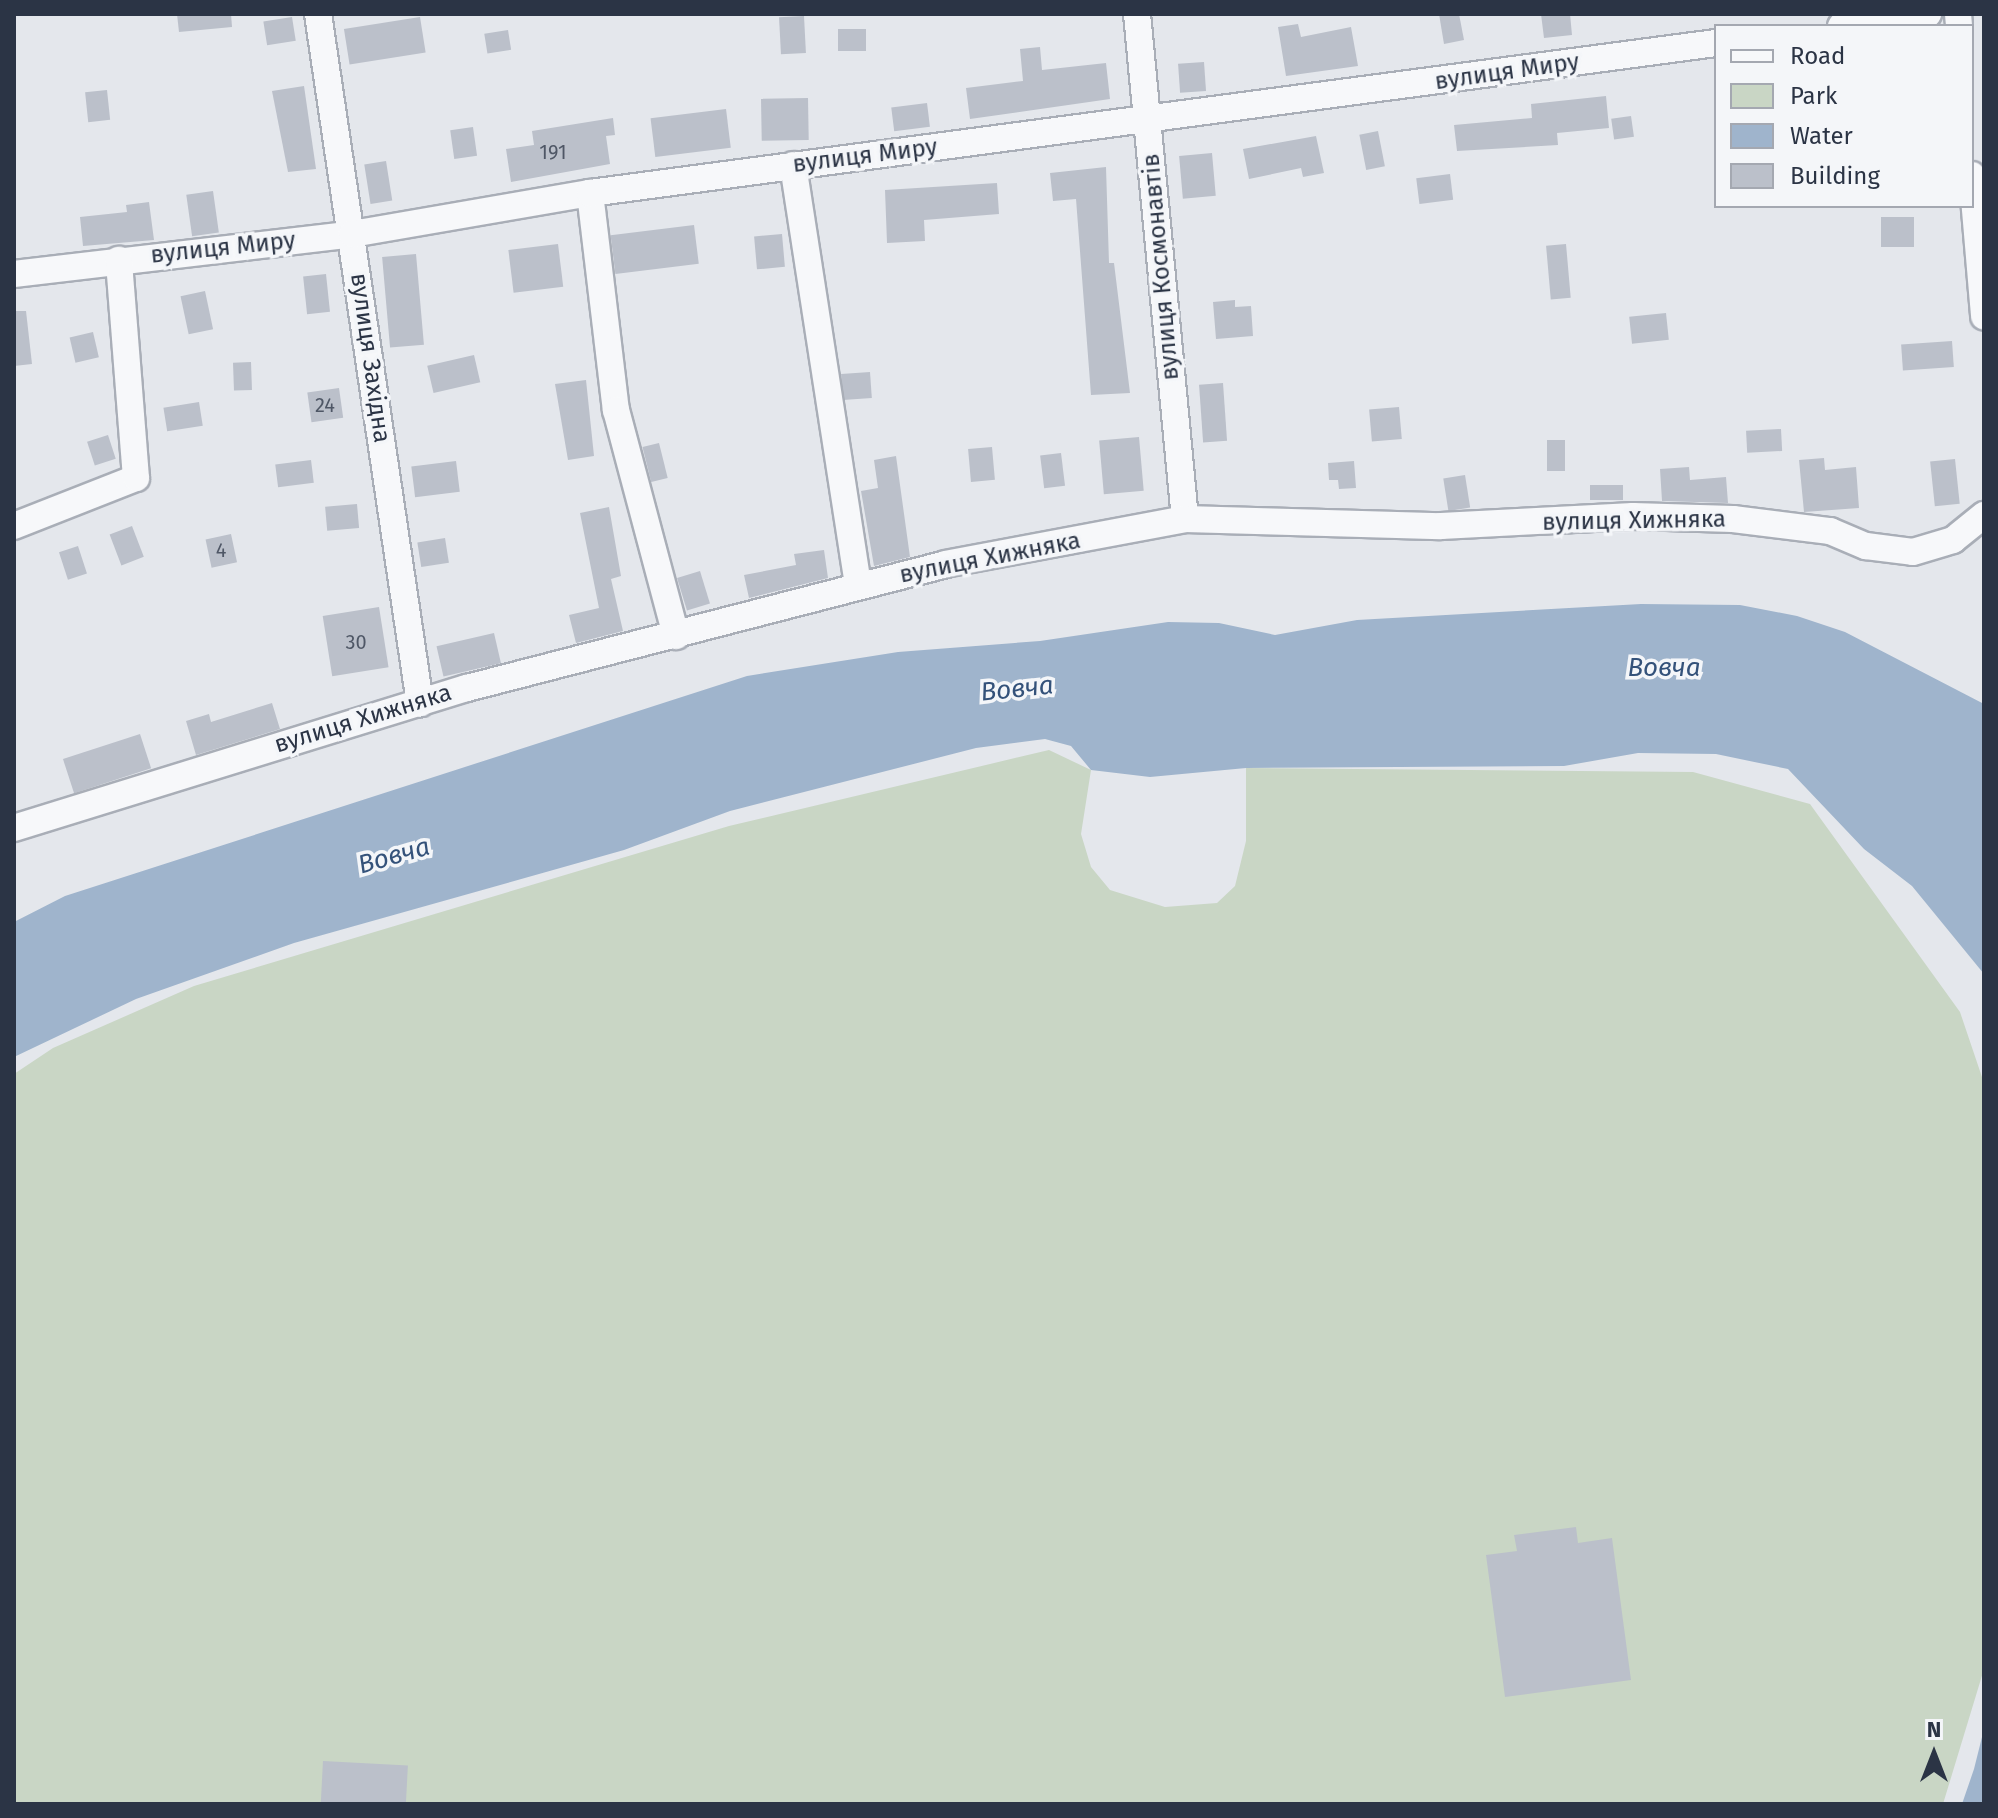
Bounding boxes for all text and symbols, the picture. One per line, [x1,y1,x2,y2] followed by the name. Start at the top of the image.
[1714,24,1974,208] legend
[1790,42,1845,70] text: Road
[1433,48,1581,96] street label: вулиця Миру
[1790,82,1837,110] text: Park
[1790,122,1853,150] text: Water
[791,133,939,179] street label: вулиця Миру
[539,140,567,164] house number: 191
[1137,152,1185,382] street label: вулиця Космонавтів
[1790,162,1880,190] text: Building
[149,226,297,270] street label: вулиця Миру
[344,271,396,445] street label: вулиця Західна
[315,393,335,417] house number: 24
[1542,505,1726,537] street label: вулиця Хижняка
[897,526,1083,590] street label: вулиця Хижняка
[216,538,226,562] house number: 4
[345,630,367,654] house number: 30
[1627,652,1701,684] water label: Вовча
[979,670,1055,708] water label: Вовча
[271,678,455,760] street label: вулиця Хижняка
[355,831,433,881] water label: Вовча
[1894,1714,1974,1794] north arrow
[1927,1716,1941,1743] text: N

